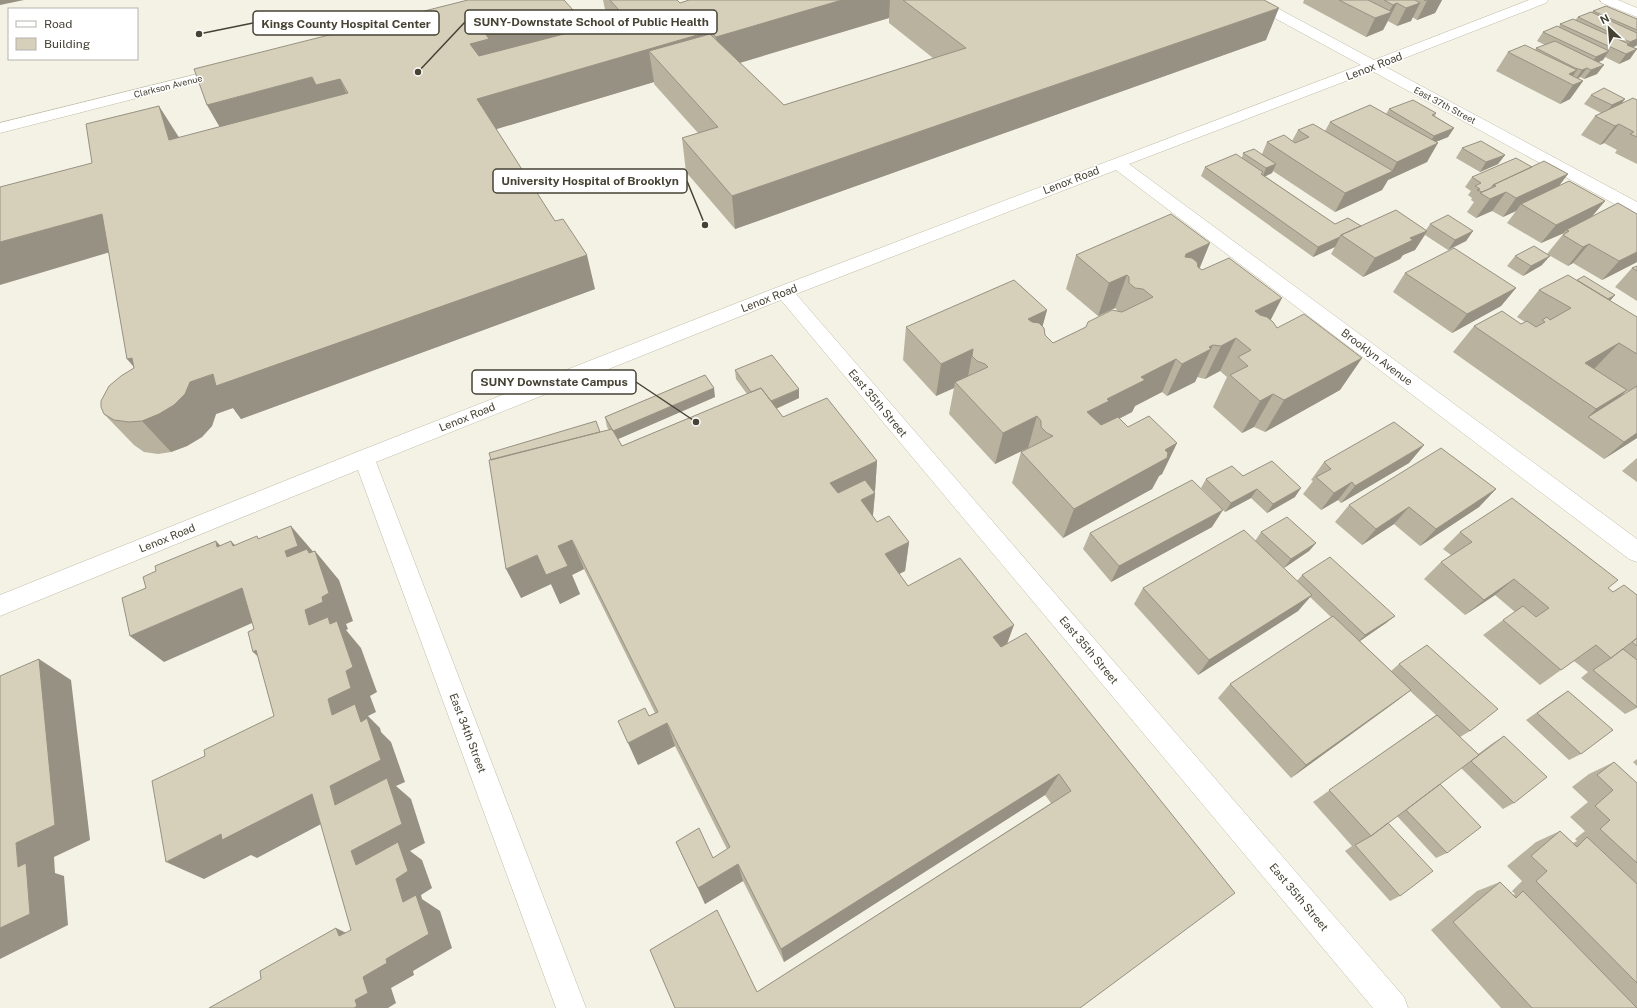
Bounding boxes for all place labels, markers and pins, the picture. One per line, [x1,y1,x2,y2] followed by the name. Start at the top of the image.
[465,10,717,34] callout: SUNY-Downstate School of Public Health
[253,11,439,35] callout: Kings County Hospital Center
[493,169,687,193] callout: University Hospital of Brooklyn
[472,370,636,394] callout: SUNY Downstate Campus

